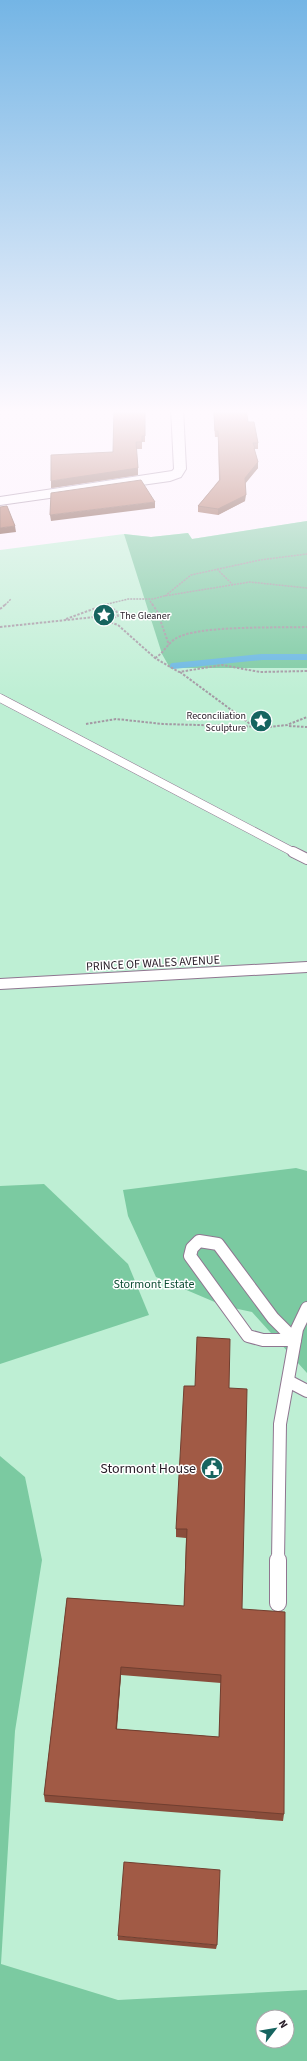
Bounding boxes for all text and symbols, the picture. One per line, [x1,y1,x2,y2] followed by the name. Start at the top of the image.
[91,602,117,628] place icon: The Gleaner
[120,609,171,623] place label: The Gleaner
[248,708,274,734] place icon: Reconciliation Sculpture
[187,709,246,735] place label: Reconciliation Sculpture
[86,952,220,975] street label: PRINCE OF WALES AVENUE
[114,1276,194,1293] park label: Stormont Estate
[199,1455,225,1481] public building icon: Stormont House
[100,1459,196,1479] place label: Stormont House
[255,2009,295,2049] north arrow
[275,2017,291,2031] text: N

